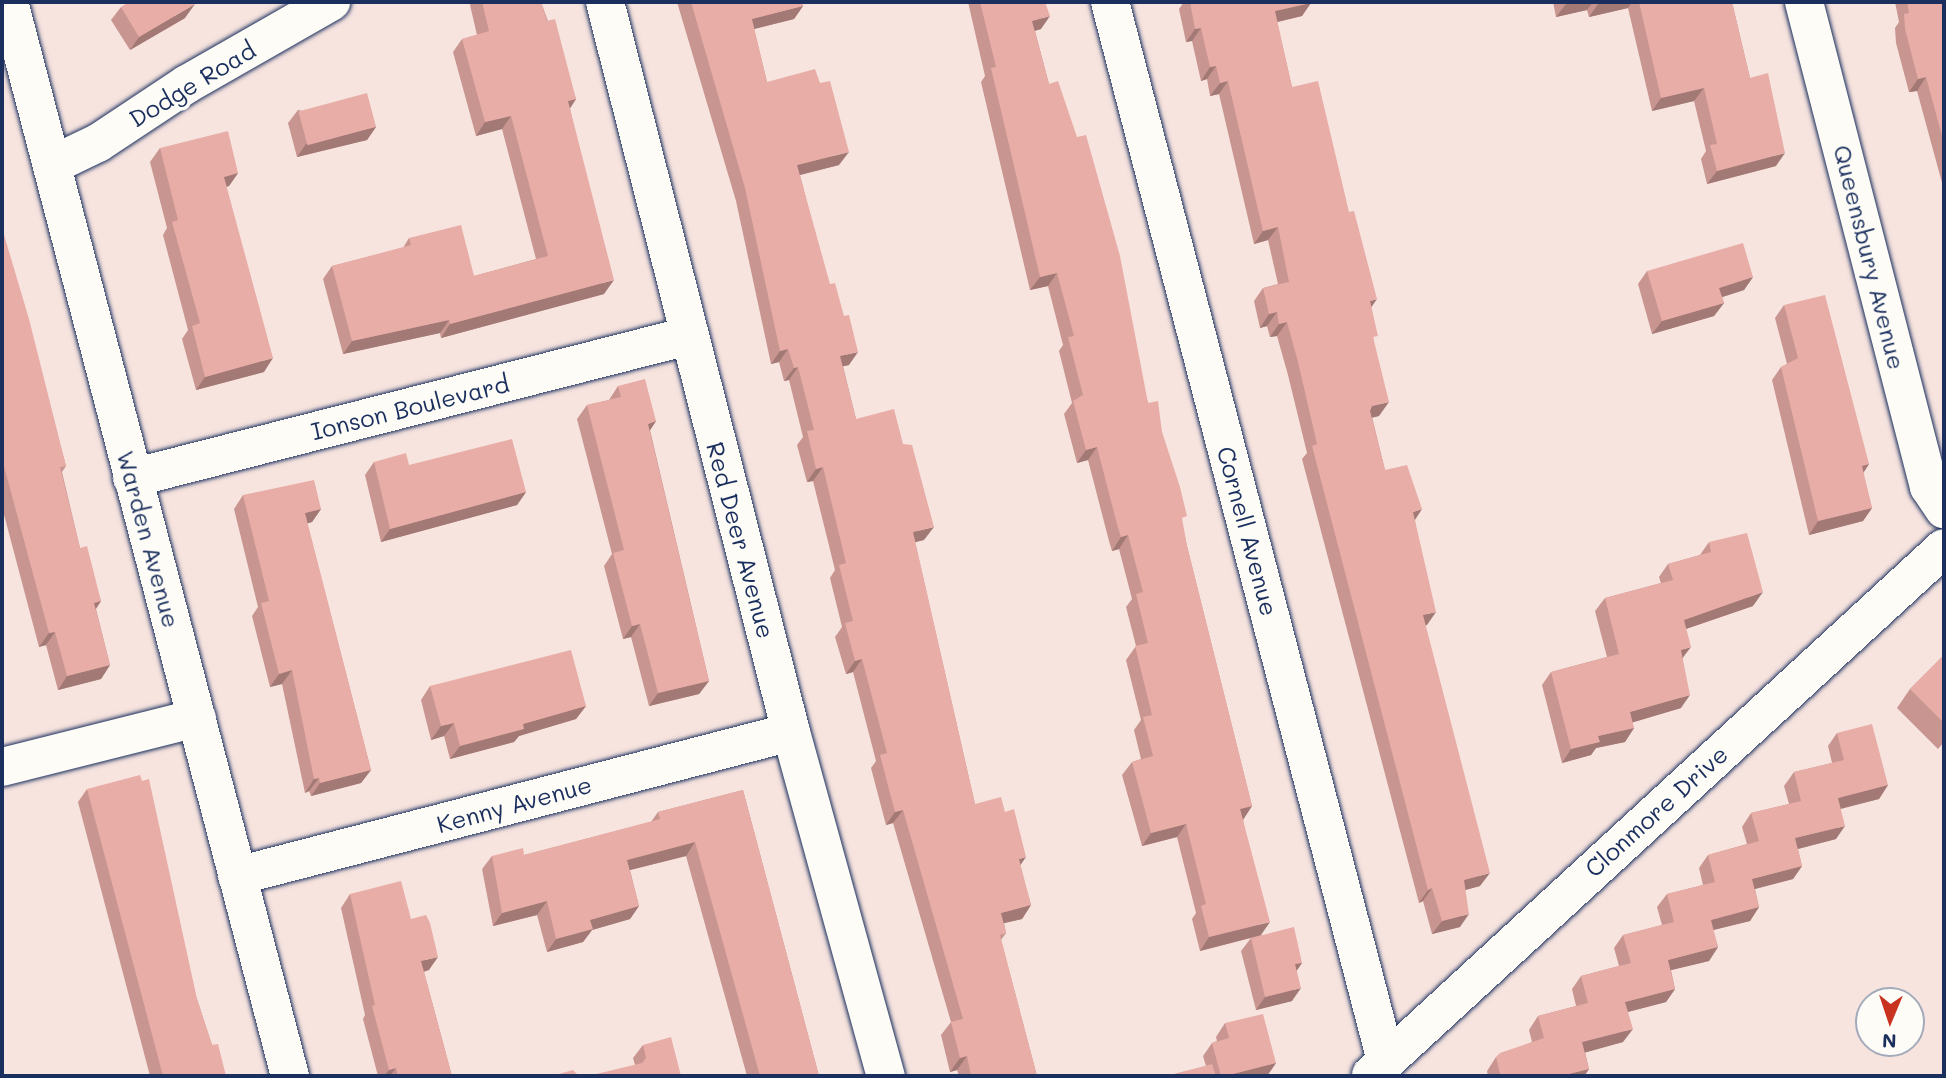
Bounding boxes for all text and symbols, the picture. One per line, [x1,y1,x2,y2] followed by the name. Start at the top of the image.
[124,35,260,133] street label: Dodge Road
[1828,142,1912,372] street label: Queensbury Avenue
[308,368,512,446] street label: Ionson Boulevard
[701,439,781,641] street label: Red Deer Avenue
[1212,443,1284,619] street label: Cornell Avenue
[112,447,186,631] street label: Warden Avenue
[1579,739,1733,883] street label: Clonmore Drive
[433,769,595,839] street label: Kenny Avenue
[1855,987,1925,1057] north arrow
[1882,1029,1897,1054] text: N

